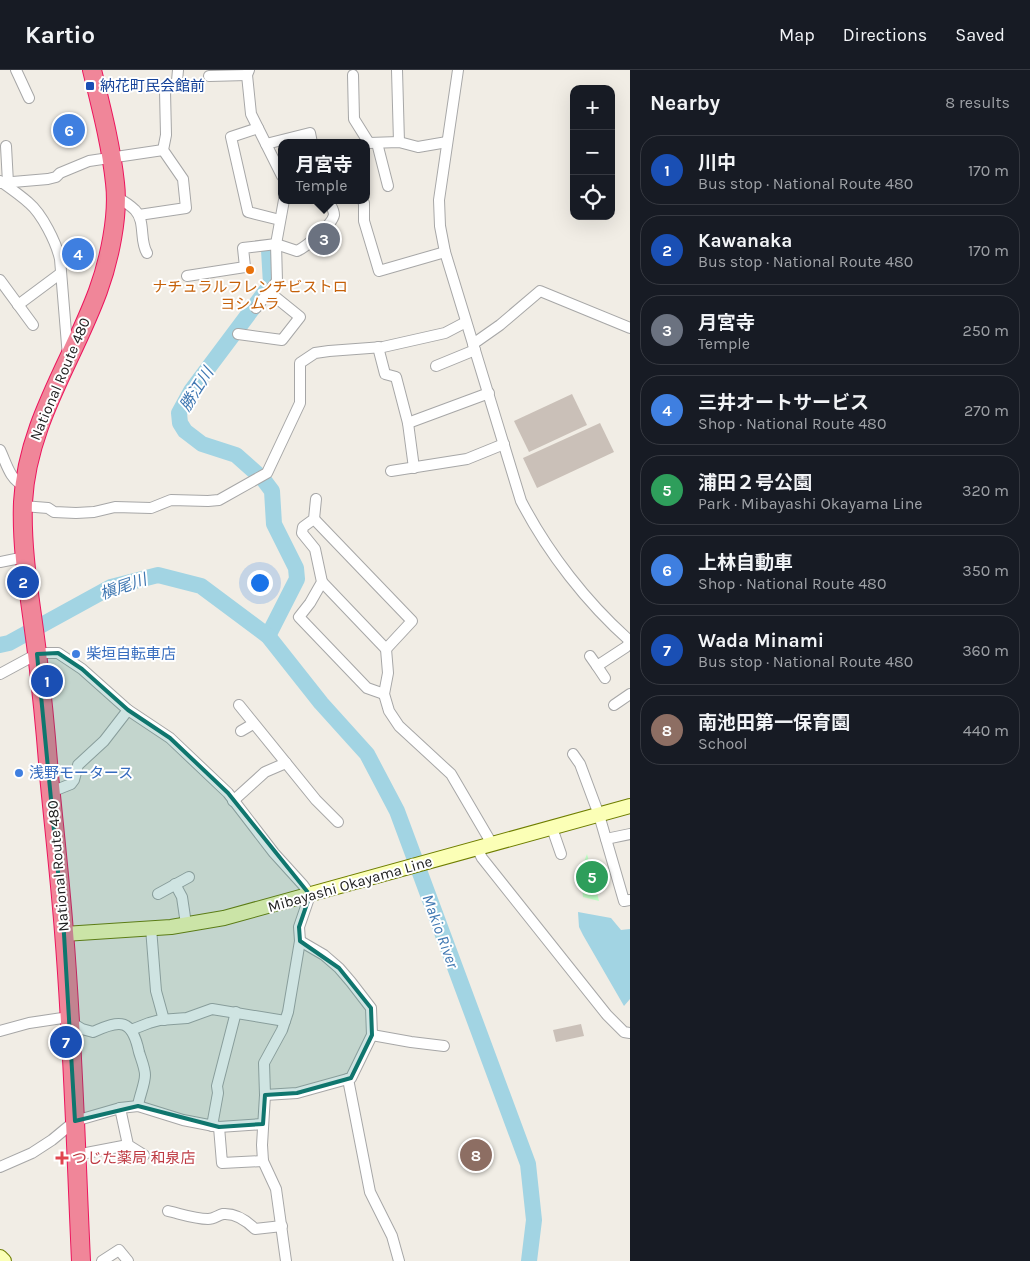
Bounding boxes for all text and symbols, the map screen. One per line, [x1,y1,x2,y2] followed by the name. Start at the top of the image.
[25,21,95,49] text: Kartio
[779,24,815,46] text: Map
[843,24,927,46] text: Directions
[955,24,1005,46] text: Saved
[100,77,205,95] place label: 納花町民会館前
[84,80,96,92] marker: 納花町民会館前
[570,85,615,220] map controls
[570,85,615,130] button: +
[650,91,720,115] text: Nearby
[945,93,1010,112] text: 8 results
[53,111,85,149] pin: 6
[570,130,615,175] button: −
[278,139,370,204] popup
[698,152,736,174] text: 川中
[295,154,353,176] text: 月宮寺
[664,161,670,180] text: 1
[968,161,1009,180] text: 170 m
[698,174,913,193] text: Bus stop · National Route 480
[570,175,615,220] button: locate
[295,176,348,195] text: Temple
[308,220,340,258] pin: 3
[698,230,792,252] text: Kawanaka
[62,235,94,273] pin: 4
[662,241,672,260] text: 2
[968,241,1009,260] text: 170 m
[698,252,913,271] text: Bus stop · National Route 480
[244,264,256,276] marker: ナチュラルフレンチビストロ ヨシムラ
[152,278,348,313] place label: ナチュラルフレンチビストロ ヨシムラ
[698,312,755,334] text: 月宮寺
[26,315,94,443] street label: National Route 480
[662,321,672,340] text: 3
[962,321,1009,340] text: 250 m
[698,334,750,353] text: Temple
[176,362,218,415] water label: 勝江川
[698,392,869,414] text: 三井オートサービス
[662,401,672,420] text: 4
[964,401,1009,420] text: 270 m
[698,414,886,433] text: Shop · National Route 480
[698,472,812,494] text: 浦田２号公園
[662,481,672,500] text: 5
[962,481,1009,500] text: 320 m
[698,494,923,513] text: Park · Mibayashi Okayama Line
[698,552,793,574] text: 上林自動車
[662,561,672,580] text: 6
[962,561,1009,580] text: 350 m
[7,563,39,601] pin: 2
[97,569,151,603] water label: 槇尾川
[247,570,273,596] your location
[698,574,886,593] text: Shop · National Route 480
[698,630,824,652] text: Wada Minami
[663,641,671,660] text: 7
[962,641,1009,660] text: 360 m
[86,645,176,663] place label: 柴垣自転車店
[70,648,82,660] marker: 柴垣自転車店
[698,652,913,671] text: Bus stop · National Route 480
[31,662,63,700] pin: 1
[698,712,850,734] text: 南池田第一保育園
[662,721,672,740] text: 8
[963,721,1009,740] text: 440 m
[698,734,748,753] text: School
[29,764,133,782] place label: 浅野モータース
[13,767,25,779] marker: 浅野モータース
[43,799,73,932] street label: National Route 480
[266,852,434,916] street label: Mibayashi Okayama Line
[576,858,608,896] pin: 5
[418,892,463,971] water label: Makio River
[50,1023,82,1061] pin: 7
[460,1136,492,1174] pin: 8
[72,1149,196,1167] place label: つじた薬局 和泉店
[56,1152,68,1164] marker: つじた薬局 和泉店

